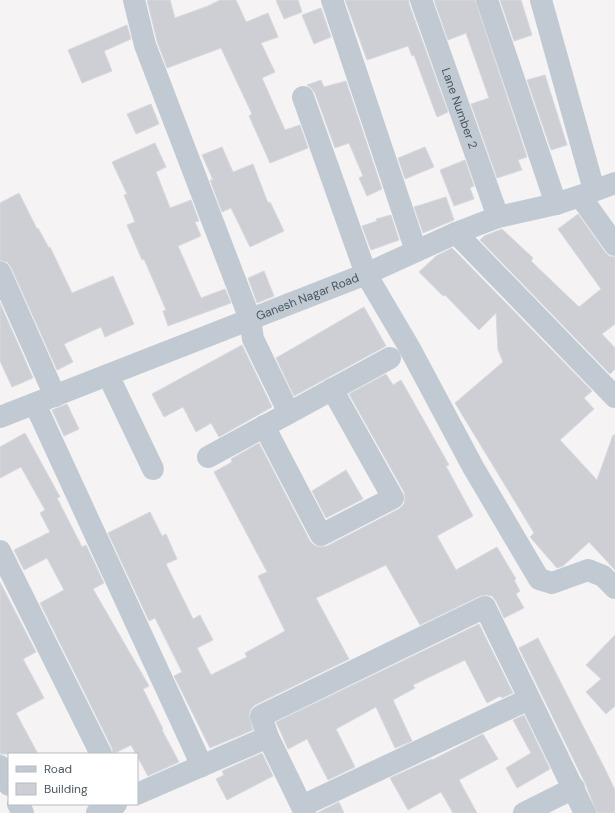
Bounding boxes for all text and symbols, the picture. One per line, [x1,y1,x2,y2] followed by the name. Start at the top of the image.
[438,66,481,151] street label: Lane Number 2
[254,270,361,324] street label: Ganesh Nagar Road
[8,753,138,805] legend
[44,761,72,777] text: Road
[44,781,88,797] text: Building

